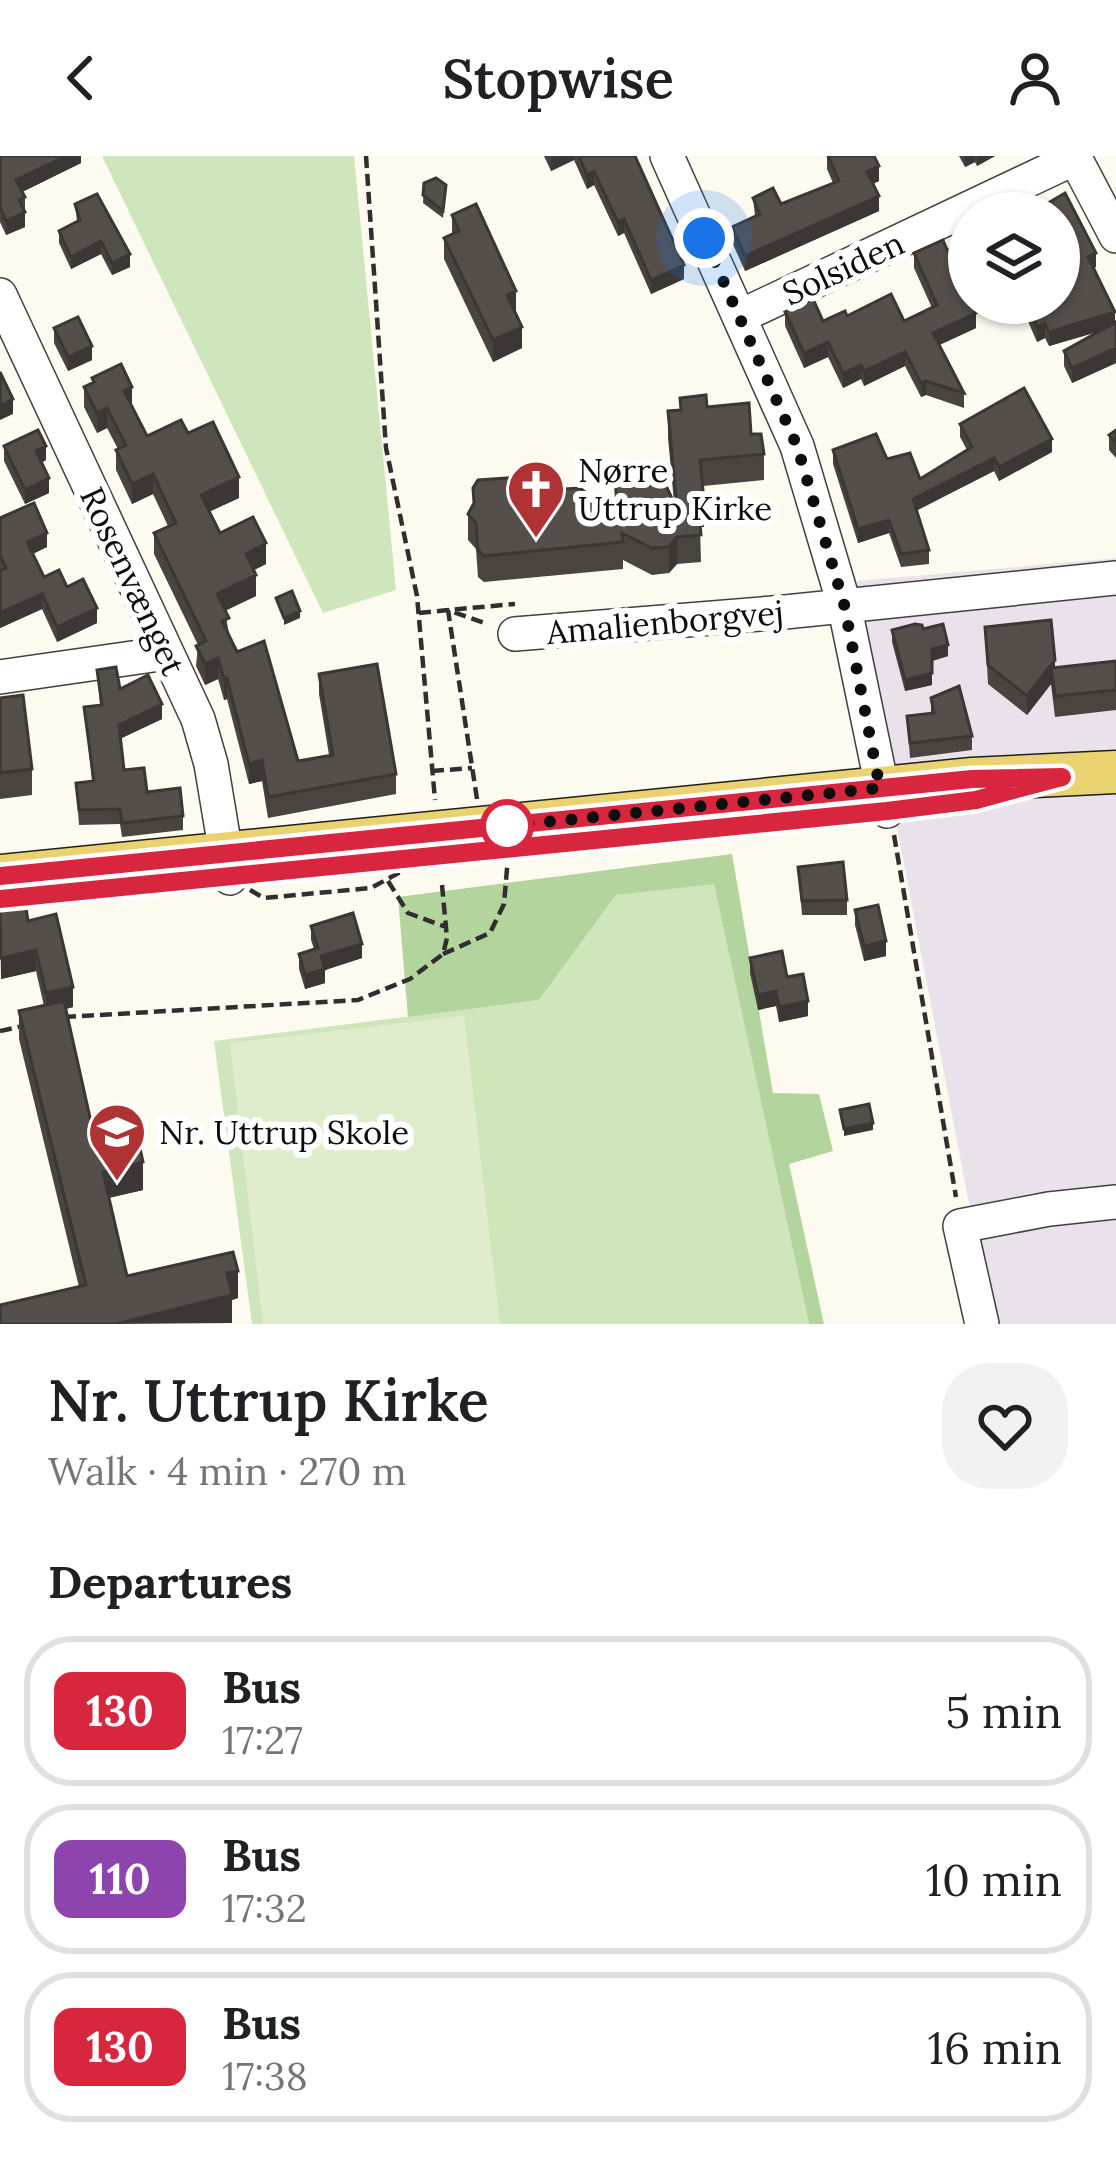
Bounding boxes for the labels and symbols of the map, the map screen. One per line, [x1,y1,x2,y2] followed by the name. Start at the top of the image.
[674,208,734,268] your location
[776,222,910,314] street label: Solsiden
[578,449,772,529] place label: Nørre Uttrup Kirke
[505,458,567,540] church icon: Nørre Uttrup Kirke
[71,480,195,682] street label: Rosenvænget
[544,591,785,653] street label: Amalienborgvej
[482,801,532,851] unlabelled marker
[86,1101,148,1183] school or university icon: Nr. Uttrup Skole
[159,1111,409,1153] place label: Nr. Uttrup Skole

